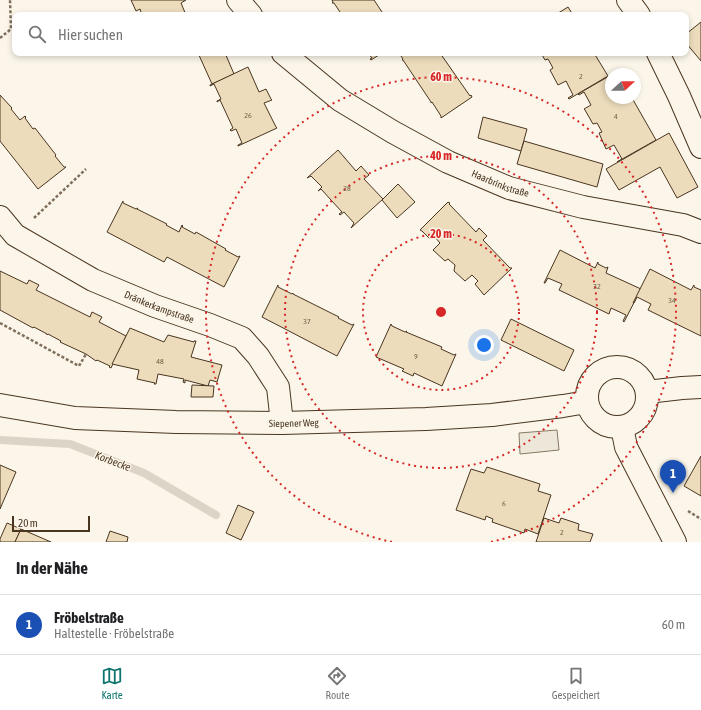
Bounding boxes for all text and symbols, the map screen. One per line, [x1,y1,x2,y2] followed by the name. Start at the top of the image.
[12,12,689,56] search box
[26,23,48,45] icon: search
[58,26,123,43] text: Hier suchen
[605,68,641,104] north arrow
[430,70,452,84] text: 60 m
[579,72,583,81] house number: 2
[244,111,252,120] house number: 26
[614,112,618,121] house number: 4
[429,149,452,163] text: 40 m
[470,167,531,199] street label: Haarbrinkstraße
[343,184,351,193] house number: 28
[430,227,452,241] text: 20 m
[593,282,601,291] house number: 32
[123,288,196,325] street label: Dränkerkampstraße
[668,296,676,305] house number: 34
[434,305,448,319] centre of rings
[303,317,311,326] house number: 37
[474,335,494,355] your location
[414,352,418,361] house number: 9
[156,357,164,366] house number: 48
[269,416,320,429] street label: Siepener Weg
[93,449,133,473] water label: Korbecke
[660,460,686,493] pin: 1
[502,499,506,508] house number: 6
[12,514,90,533] scale bar
[18,517,38,529] text: 20 m
[560,528,564,537] house number: 2
[16,558,88,578] text: In der Nähe
[54,609,124,626] text: Fröbelstraße
[26,617,32,632] text: 1
[662,617,685,632] text: 60 m
[54,626,174,641] text: Haltestelle · Fröbelstraße
[101,665,123,701] tab: Karte
[325,665,349,701] tab: Route
[552,665,600,701] tab: Gespeichert

